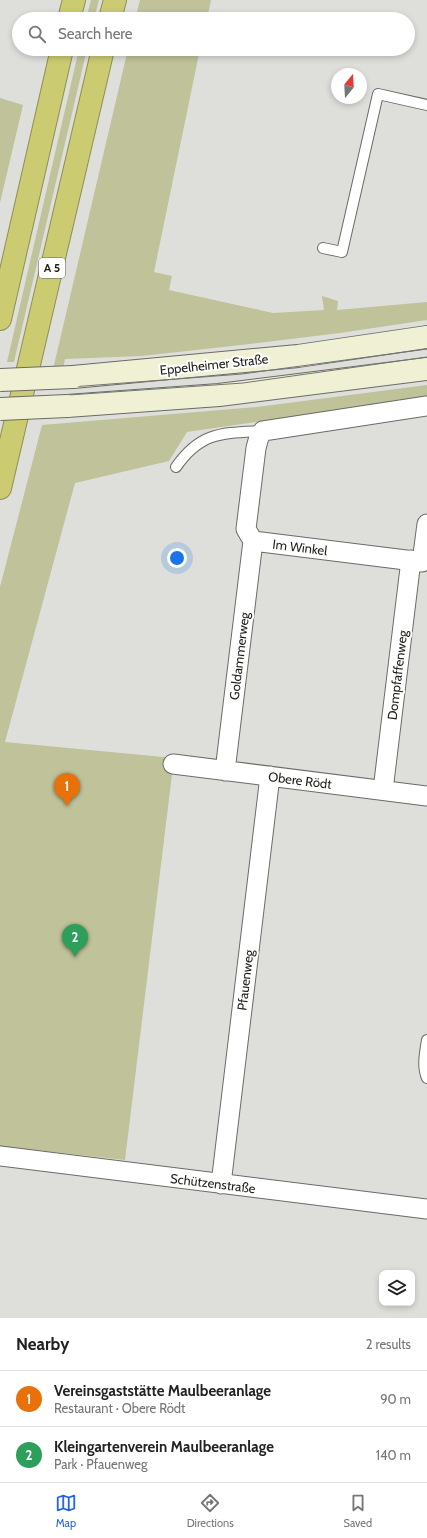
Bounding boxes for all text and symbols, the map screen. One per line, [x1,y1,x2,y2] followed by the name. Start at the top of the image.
[12,12,415,56] search box
[26,23,48,45] icon: search
[58,25,133,43] text: Search here
[331,68,367,104] north arrow
[39,258,65,278] road number: A 5
[159,350,269,378] street label: Eppelheimer Straße
[272,536,328,558] street label: Im Winkel
[167,548,187,568] your location
[226,611,252,701] street label: Goldammerweg
[384,629,411,721] street label: Dompfaffenweg
[267,768,333,792] street label: Obere Rödt
[54,773,80,806] pin: 1
[62,924,88,957] pin: 2
[233,948,257,1011] street label: Pfauenweg
[169,1170,257,1196] street label: Schützenstraße
[379,1270,415,1306] map controls
[379,1270,415,1306] button: layers
[16,1334,69,1354] text: Nearby
[366,1336,411,1352] text: 2 results
[54,1382,271,1400] text: Vereinsgaststätte Maulbeeranlage
[27,1391,31,1407] text: 1
[380,1391,411,1407] text: 90 m
[54,1400,185,1416] text: Restaurant · Obere Rödt
[54,1438,274,1456] text: Kleingartenverein Maulbeeranlage
[26,1447,32,1463] text: 2
[376,1447,411,1463] text: 140 m
[54,1456,147,1472] text: Park · Pfauenweg
[55,1492,77,1530] tab: Map
[187,1492,234,1530] tab: Directions
[344,1492,372,1530] tab: Saved

